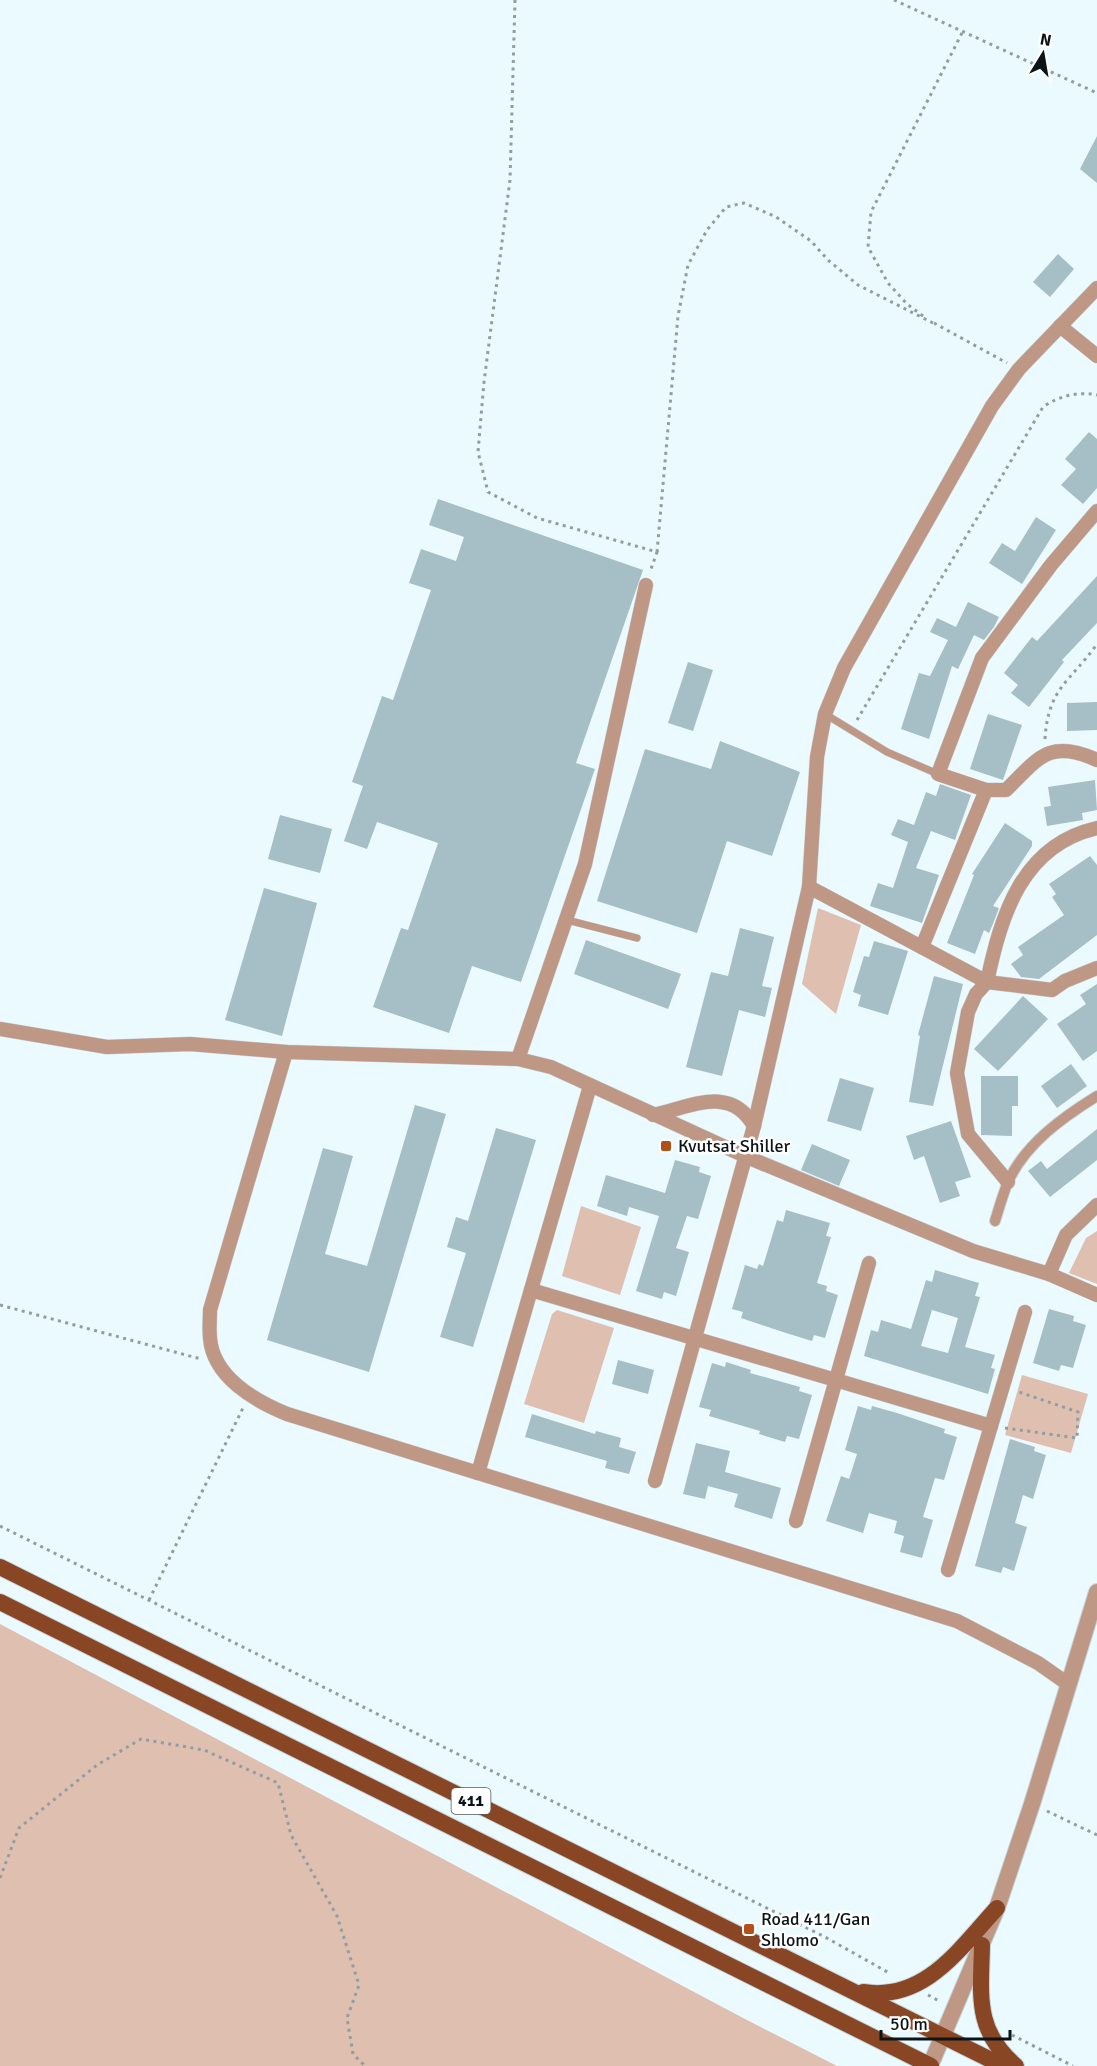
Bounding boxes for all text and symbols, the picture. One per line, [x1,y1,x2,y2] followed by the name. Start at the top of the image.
[1013,24,1073,84] north arrow
[1038,29,1053,51] text: N
[678,1135,791,1157] place label: Kvutsat Shiller
[659,1139,673,1153] marker: Kvutsat Shiller
[452,1788,490,1814] road number: 411
[761,1908,870,1951] place label: Road 411/Gan Shlomo
[742,1922,756,1936] marker: Road 411/Gan Shlomo
[881,2003,1010,2041] scale bar
[890,2013,928,2035] text: 50 m

